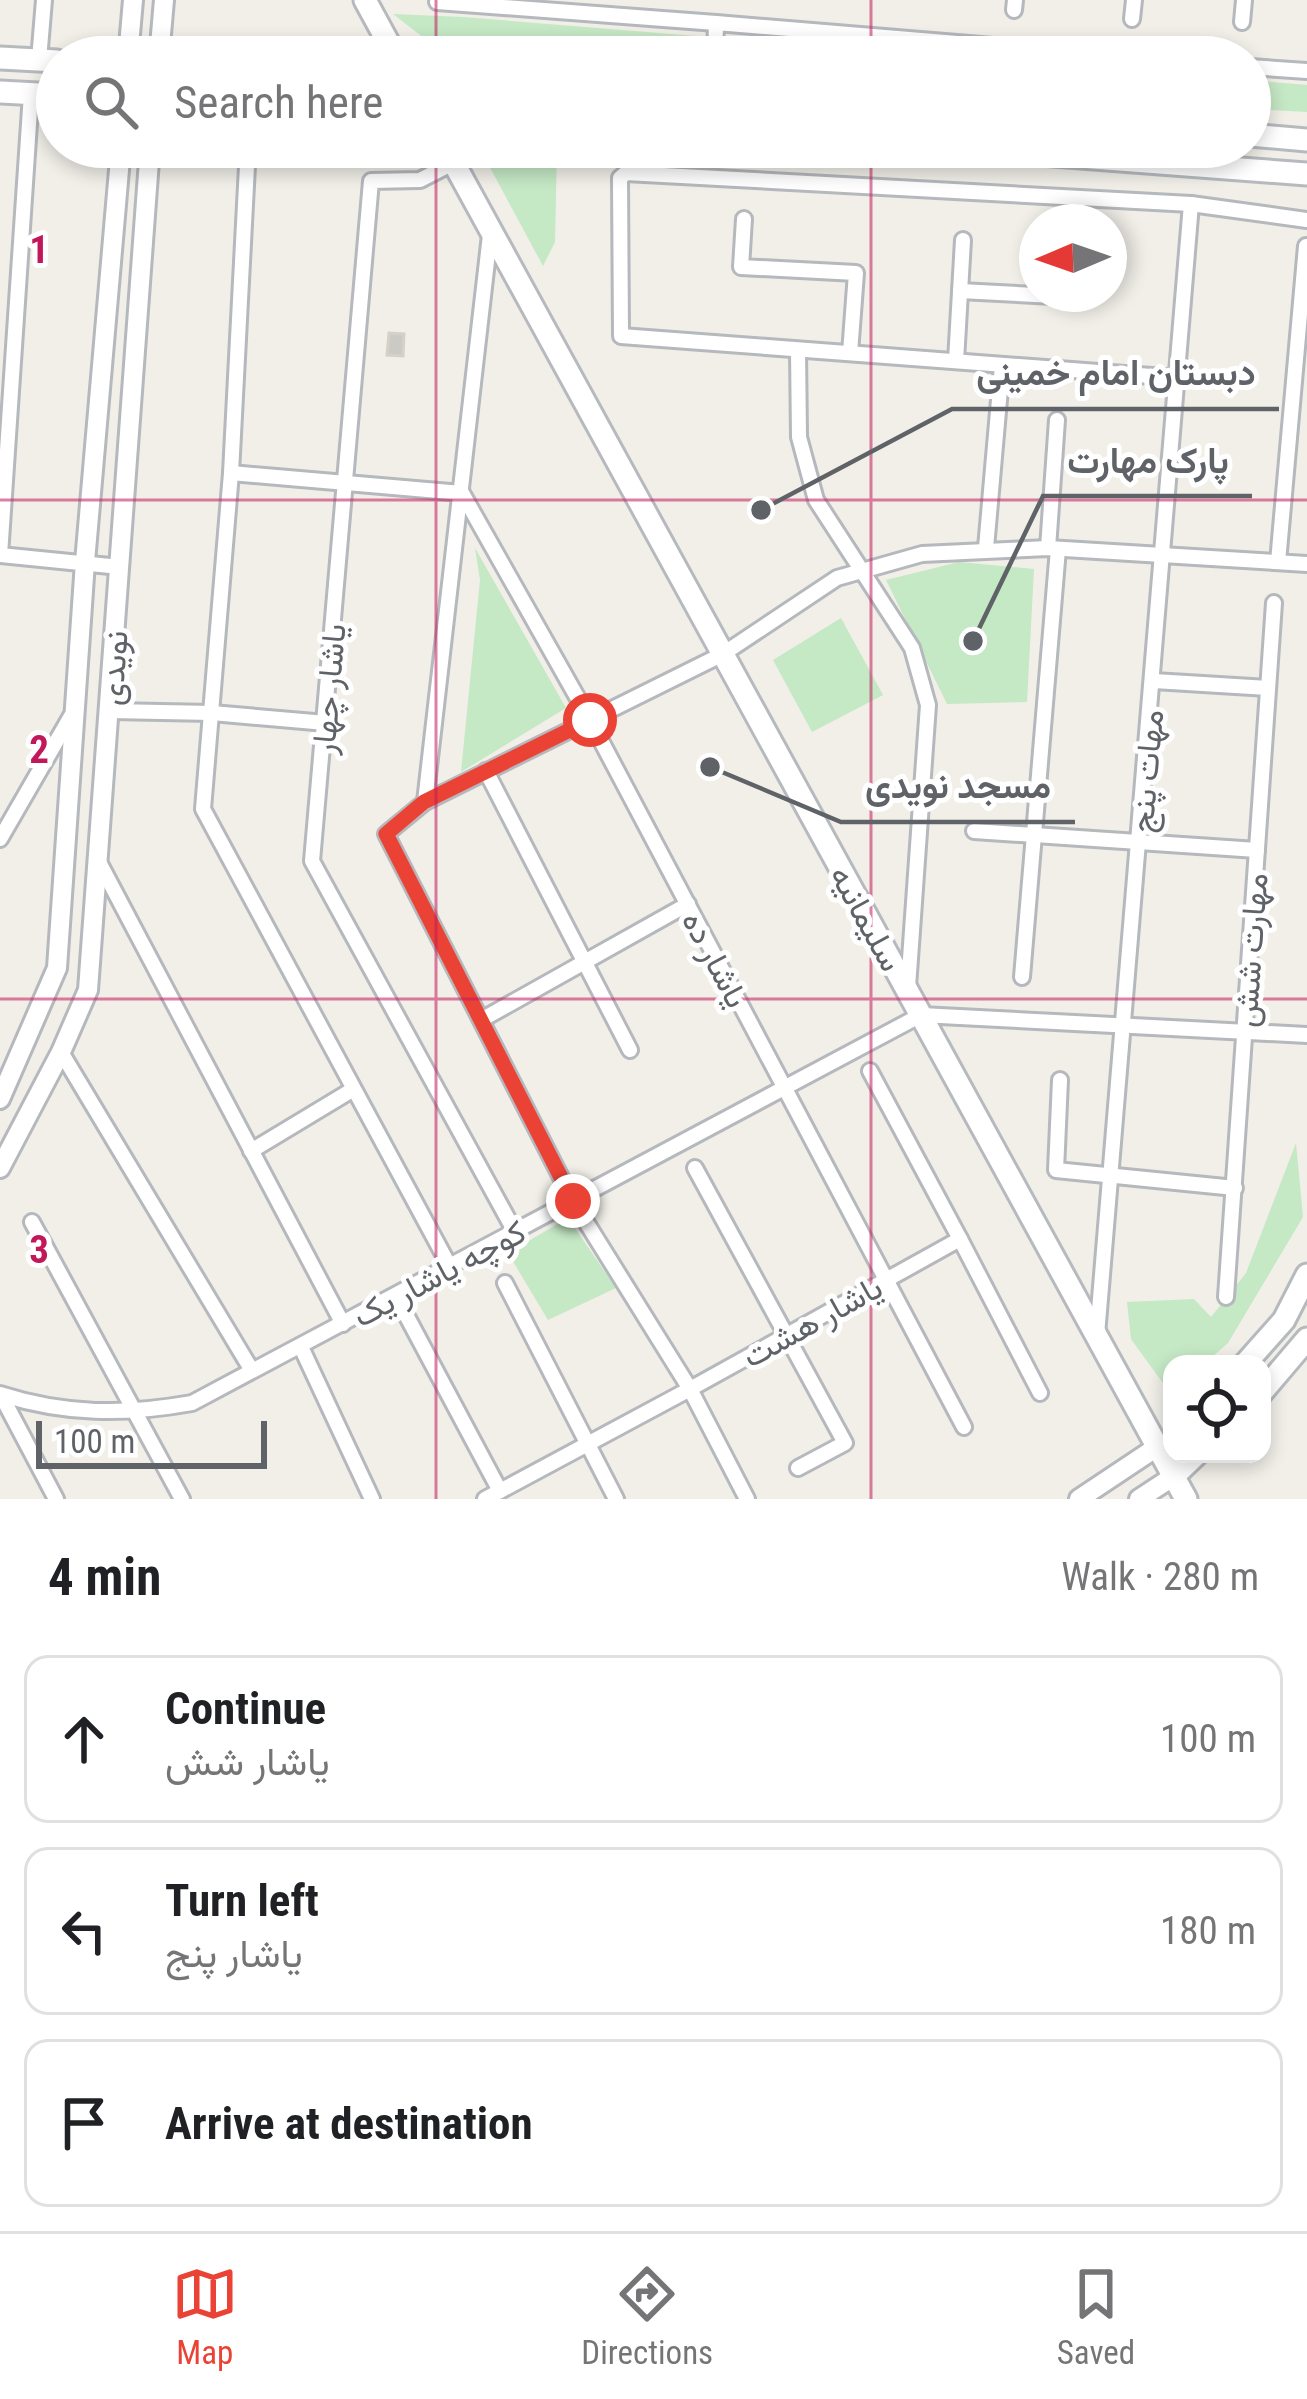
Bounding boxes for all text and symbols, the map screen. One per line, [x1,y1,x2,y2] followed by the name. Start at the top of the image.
[36,36,1271,168] search box
[78,69,144,135] icon: search
[174,76,383,129] text: Search here
[1019,204,1127,312] north arrow
[29,227,49,273] text: 1
[952,337,1279,409] callout: دبستان امام خمینی
[976,352,1256,396] text: دبستان امام خمینی
[1043,424,1252,496] callout: پارک مهارت
[1067,440,1229,485] text: پارک مهارت
[303,622,357,757] street label: یاشار چهار
[91,629,137,707] street label: نویدی
[563,693,617,747] route start
[1122,708,1174,834] street label: مهات پنج
[29,727,49,773] text: 2
[841,750,1075,822] callout: مسجد نویدی
[865,765,1051,808] text: مسجد نویدی
[822,859,911,978] street label: سلیمانیه
[1226,872,1276,1029] street label: مهارت شش
[673,904,757,1015] street label: یاشار ده
[546,1174,600,1228] route end
[346,1212,534,1338] street label: کوچه یاشار یک
[29,1227,49,1273] text: 3
[735,1267,889,1377] street label: یاشار هشت
[1163,1355,1271,1463] map controls
[1163,1355,1271,1463] button: locate
[36,1415,267,1468] scale bar
[54,1422,135,1461] text: 100 m
[48,1548,161,1607] text: 4 min
[1061,1554,1259,1600] text: Walk · 280 m
[165,1682,326,1735] text: Continue
[51,1706,117,1772] icon: ahead
[1160,1716,1256,1762] text: 100 m
[165,1739,330,1785] text: یاشار شش
[165,1874,319,1927] text: Turn left
[51,1898,117,1964] icon: left
[1160,1908,1256,1954] text: 180 m
[165,1931,303,1977] text: یاشار پنج
[51,2090,117,2156] icon: arrive
[165,2097,533,2150] text: Arrive at destination
[172,2261,238,2372] tab: Map
[581,2261,713,2372] tab: Directions
[1057,2261,1135,2372] tab: Saved

